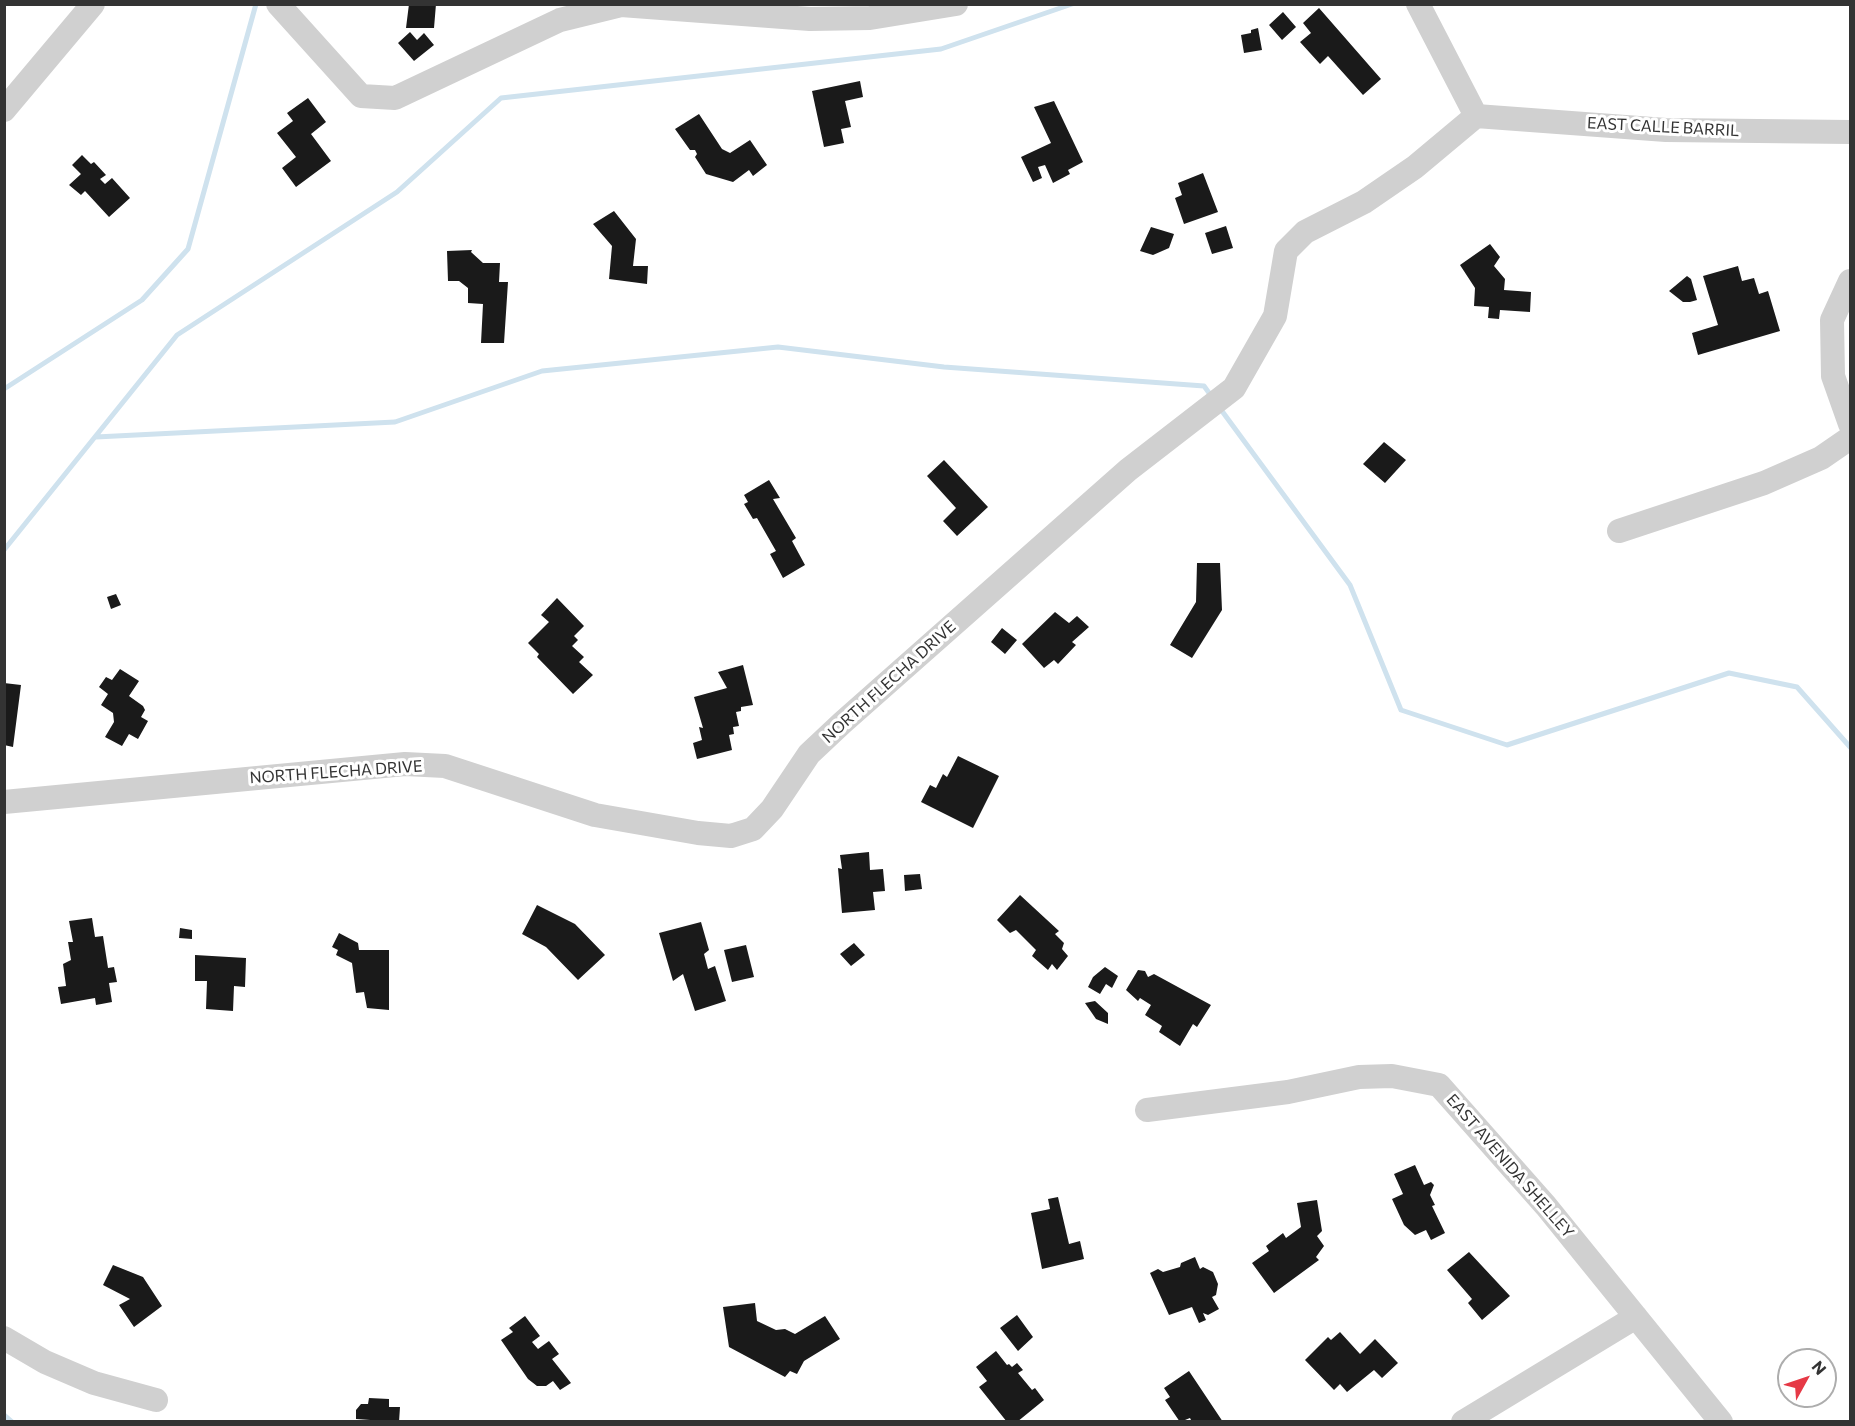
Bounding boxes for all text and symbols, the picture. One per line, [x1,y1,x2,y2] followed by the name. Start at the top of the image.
[1586,113,1740,141] street label: EAST CALLE BARRIL
[818,617,960,747] street label: NORTH FLECHA DRIVE
[249,756,423,788] street label: NORTH FLECHA DRIVE
[1442,1090,1578,1242] street label: EAST AVENIDA SHELLEY
[1777,1348,1837,1408] north arrow
[1809,1357,1831,1378] text: N

